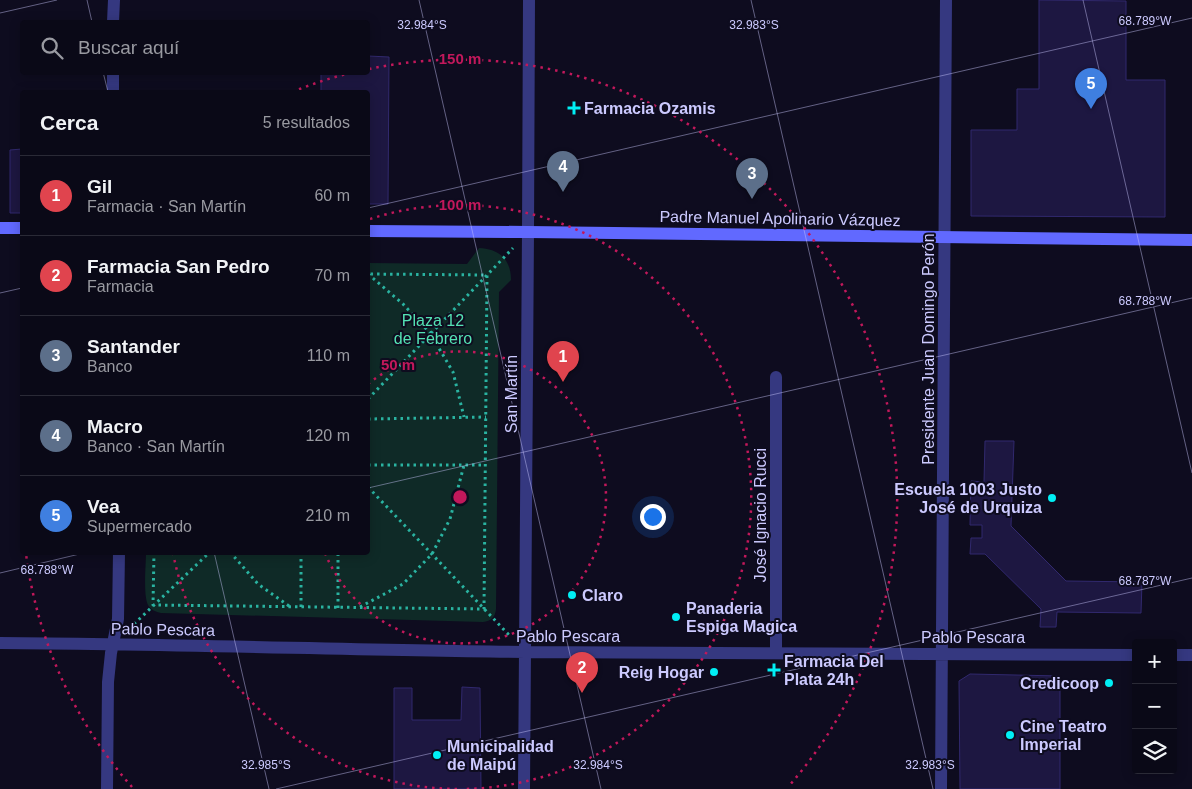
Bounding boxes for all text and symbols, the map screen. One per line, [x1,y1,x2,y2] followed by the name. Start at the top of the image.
[1119,14,1172,28] text: 68.789°W
[397,18,447,32] text: 32.984°S
[729,18,779,32] text: 32.983°S
[20,20,370,75] search box
[38,34,66,62] icon: search
[78,37,179,58] text: Buscar aquí
[439,50,481,67] text: 150 m
[1075,68,1107,109] pin: 5
[584,100,716,117] place label: Farmacia Ozamis
[568,102,580,114] marker: Farmacia Ozamis
[40,111,98,134] text: Cerca
[263,114,350,131] text: 5 resultados
[547,151,579,192] pin: 4
[736,158,768,199] pin: 3
[87,176,112,197] text: Gil
[52,187,60,204] text: 1
[314,187,350,204] text: 60 m
[439,196,481,213] text: 100 m
[87,198,246,215] text: Farmacia · San Martín
[659,208,901,229] street label: Padre Manuel Apolinario Vázquez
[920,233,937,465] street label: Presidente Juan Domingo Perón
[87,256,270,277] text: Farmacia San Pedro
[52,267,60,284] text: 2
[314,267,350,284] text: 70 m
[87,278,154,295] text: Farmacia
[1119,294,1172,308] text: 68.788°W
[394,312,472,347] park label: Plaza 12 de Febrero
[87,336,180,357] text: Santander
[547,341,579,382] pin: 1
[52,347,60,364] text: 3
[307,347,350,364] text: 110 m
[503,355,520,433] street label: San Martín
[381,356,415,373] text: 50 m
[87,358,132,375] text: Banco
[87,416,143,437] text: Macro
[52,427,60,444] text: 4
[306,427,350,444] text: 120 m
[87,438,225,455] text: Banco · San Martín
[752,448,769,582] street label: José Ignacio Rucci
[894,481,1042,516] place label: Escuela 1003 Justo José de Urquiza
[451,488,469,506] centre of rings
[1046,492,1058,504] marker: Escuela 1003 Justo José de Urquiza
[87,496,120,517] text: Vea
[640,504,666,530] your location
[52,507,60,524] text: 5
[306,507,350,524] text: 210 m
[87,518,192,535] text: Supermercado
[21,563,74,577] text: 68.788°W
[1119,574,1172,588] text: 68.787°W
[582,587,623,604] place label: Claro
[566,589,578,601] marker: Claro
[686,600,797,635] place label: Panaderia Espiga Magica
[670,611,682,623] marker: Panaderia Espiga Magica
[111,620,215,639] street label: Pablo Pescara
[516,628,620,645] street label: Pablo Pescara
[921,629,1025,646] street label: Pablo Pescara
[1132,639,1177,774] map controls
[1132,639,1177,684] button: +
[566,652,598,693] pin: 2
[784,653,884,688] place label: Farmacia Del Plata 24h
[619,664,704,681] place label: Reig Hogar
[768,664,780,676] marker: Farmacia Del Plata 24h
[708,666,720,678] marker: Reig Hogar
[1020,675,1099,692] place label: Credicoop
[1103,677,1115,689] marker: Credicoop
[1132,684,1177,729] button: −
[1020,718,1107,753] place label: Cine Teatro Imperial
[1004,729,1016,741] marker: Cine Teatro Imperial
[1132,729,1177,774] button: layers
[447,738,554,773] place label: Municipalidad de Maipú
[431,749,443,761] marker: Municipalidad de Maipú
[241,758,291,772] text: 32.985°S
[573,758,623,772] text: 32.984°S
[905,758,955,772] text: 32.983°S

